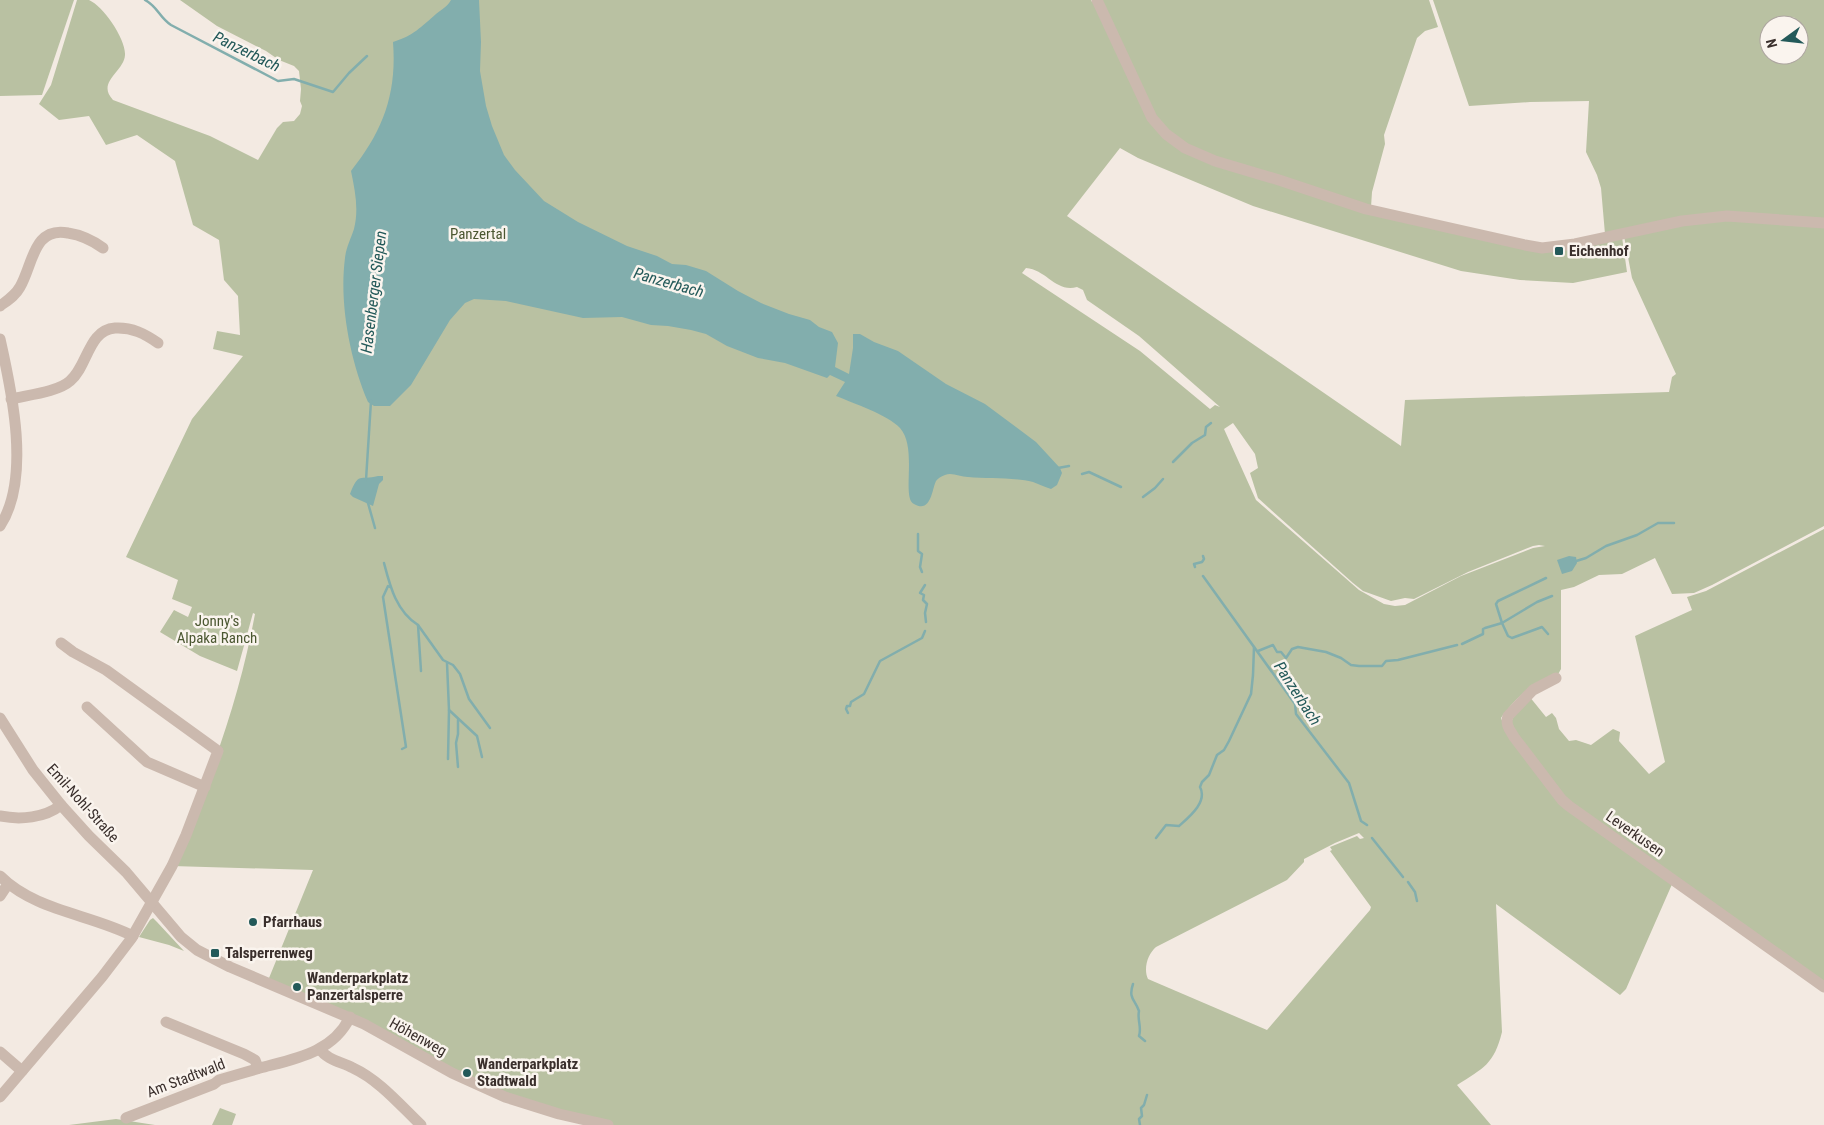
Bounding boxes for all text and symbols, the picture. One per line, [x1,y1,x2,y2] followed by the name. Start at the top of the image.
[1759,15,1809,65] north arrow
[210,27,283,76] water label: Panzerbach
[1763,37,1780,50] text: N
[450,225,506,243] park label: Panzertal
[357,230,390,354] water label: Hasenberger Siepen
[1569,242,1629,260] place label: Eichenhof
[1553,245,1565,257] marker: Eichenhof
[632,263,706,302] water label: Panzerbach
[177,612,257,647] park label: Jonny's Alpaka Ranch
[1270,658,1325,729] water label: Panzerbach
[43,760,123,846] street label: Emil-Nohl-Straße
[1602,807,1668,861] street label: Leverkusen
[263,913,322,931] place label: Pfarrhaus
[247,916,259,928] marker: Pfarrhaus
[225,944,313,962] place label: Talsperrenweg
[209,947,221,959] marker: Talsperrenweg
[307,969,409,1004] place label: Wanderparkplatz Panzertalsperre
[291,981,303,993] marker: Wanderparkplatz Panzertalsperre
[386,1014,450,1060] street label: Höhenweg
[144,1055,228,1101] street label: Am Stadtwald
[477,1055,579,1090] place label: Wanderparkplatz Stadtwald
[461,1067,473,1079] marker: Wanderparkplatz Stadtwald

